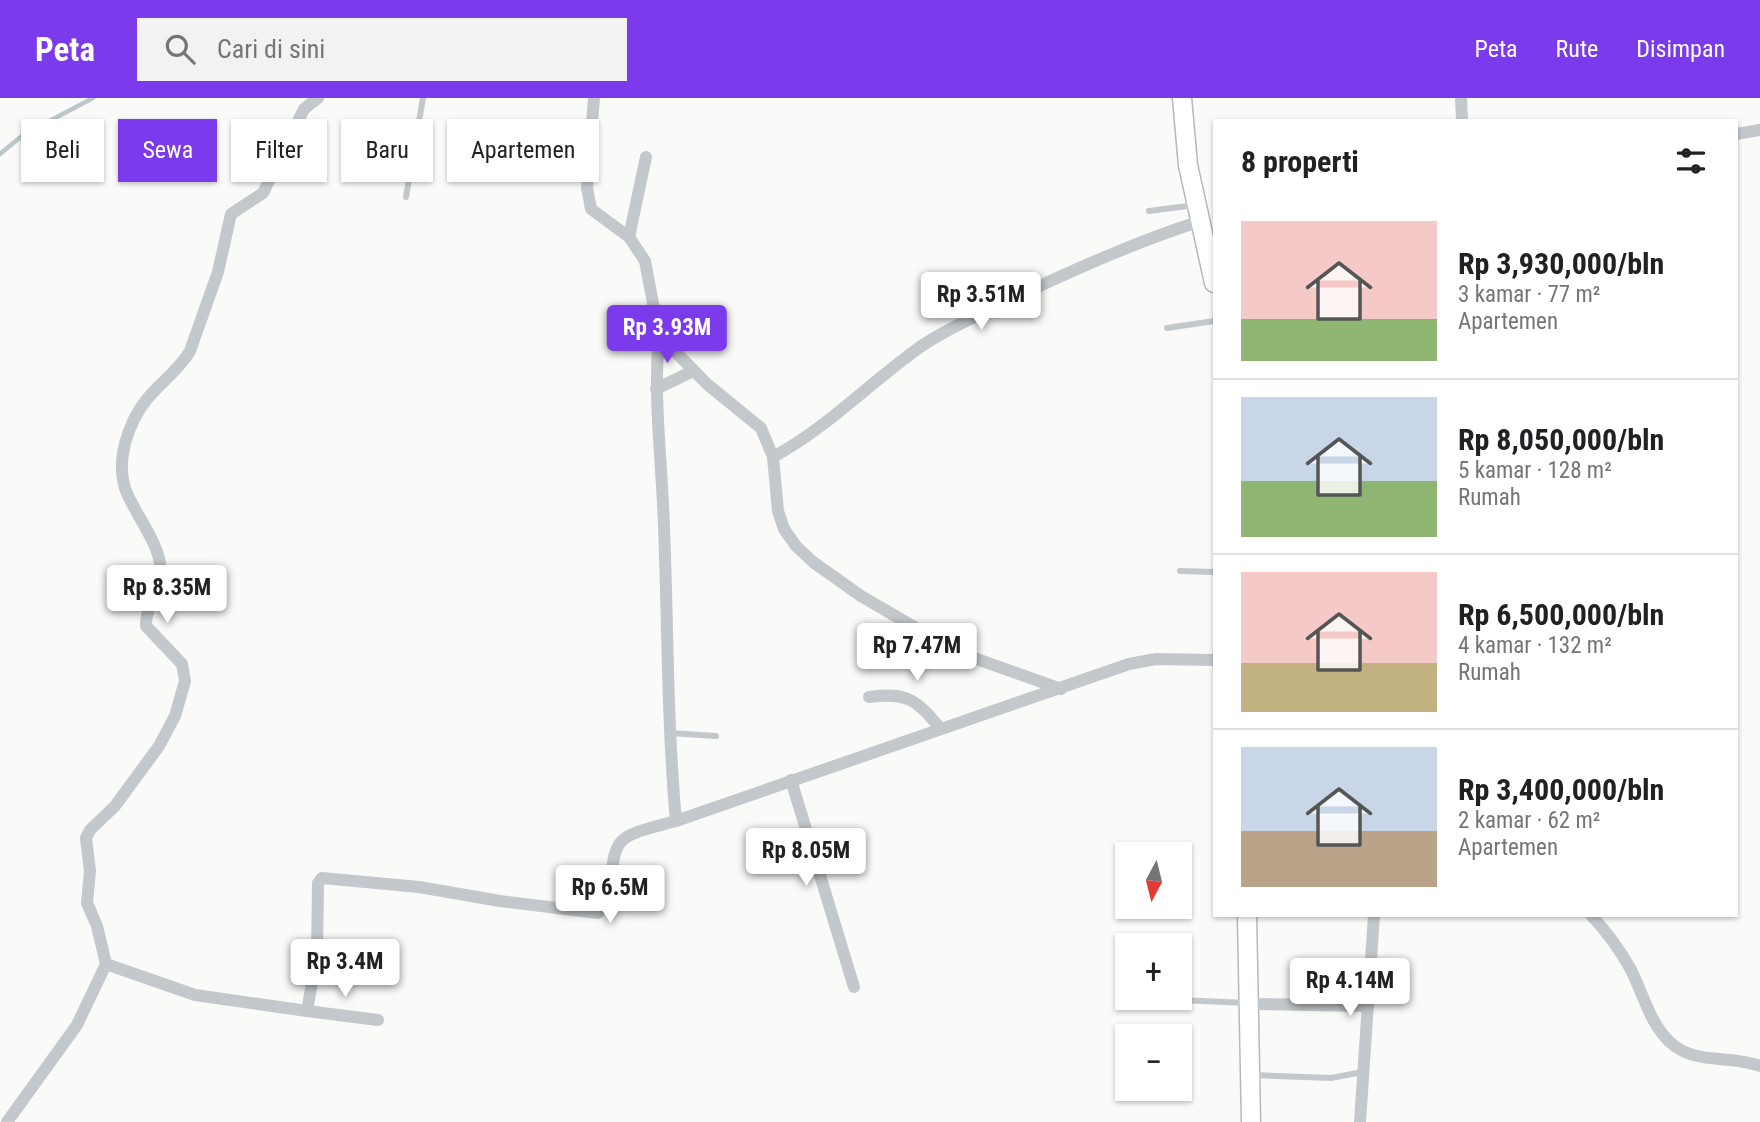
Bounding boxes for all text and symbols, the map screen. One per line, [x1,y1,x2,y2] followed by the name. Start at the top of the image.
[137,18,627,81] search box
[35,30,95,69] text: Peta
[161,30,199,68] icon: search
[217,34,325,64] text: Cari di sini
[1475,35,1518,63] text: Peta
[1556,35,1598,63] text: Rute
[1636,35,1725,63] text: Disimpan
[21,119,104,182] chip: Beli
[118,119,217,182] chip: Sewa
[231,119,327,182] chip: Filter
[341,119,433,182] chip: Baru
[447,119,599,182] chip: Apartemen
[1672,142,1710,180] icon: filters
[1241,144,1359,179] text: 8 properti
[1458,246,1664,281] text: Rp 3,930,000/bln
[1297,249,1381,333] icon: home
[909,272,1053,332] pin: Rp 3.51M
[937,281,1025,308] text: Rp 3.51M
[1458,281,1600,308] text: 3 kamar · 77 m²
[595,306,739,365] pin: Rp 3.93M
[1458,308,1558,335] text: Apartemen
[623,314,711,341] text: Rp 3.93M
[1458,422,1664,457] text: Rp 8,050,000/bln
[1297,425,1381,509] icon: home
[1458,457,1612,484] text: 5 kamar · 128 m²
[1458,484,1521,511] text: Rumah
[95,566,239,625] pin: Rp 8.35M
[123,574,211,601] text: Rp 8.35M
[1458,597,1664,632] text: Rp 6,500,000/bln
[1297,600,1381,684] icon: home
[845,624,989,683] pin: Rp 7.47M
[873,632,961,659] text: Rp 7.47M
[1458,632,1612,659] text: 4 kamar · 132 m²
[1458,659,1521,686] text: Rumah
[1458,772,1664,807] text: Rp 3,400,000/bln
[1297,775,1381,859] icon: home
[1458,807,1600,834] text: 2 kamar · 62 m²
[734,828,878,888] pin: Rp 8.05M
[1458,834,1558,861] text: Apartemen
[762,837,850,864] text: Rp 8.05M
[1115,842,1192,919] north arrow
[1115,842,1192,1101] map controls
[545,866,675,925] pin: Rp 6.5M
[572,874,648,901] text: Rp 6.5M
[1115,933,1192,1010] button: +
[280,940,410,999] pin: Rp 3.4M
[307,948,383,975] text: Rp 3.4M
[1278,958,1422,1018] pin: Rp 4.14M
[1306,967,1394,994] text: Rp 4.14M
[1115,1024,1192,1101] button: −

